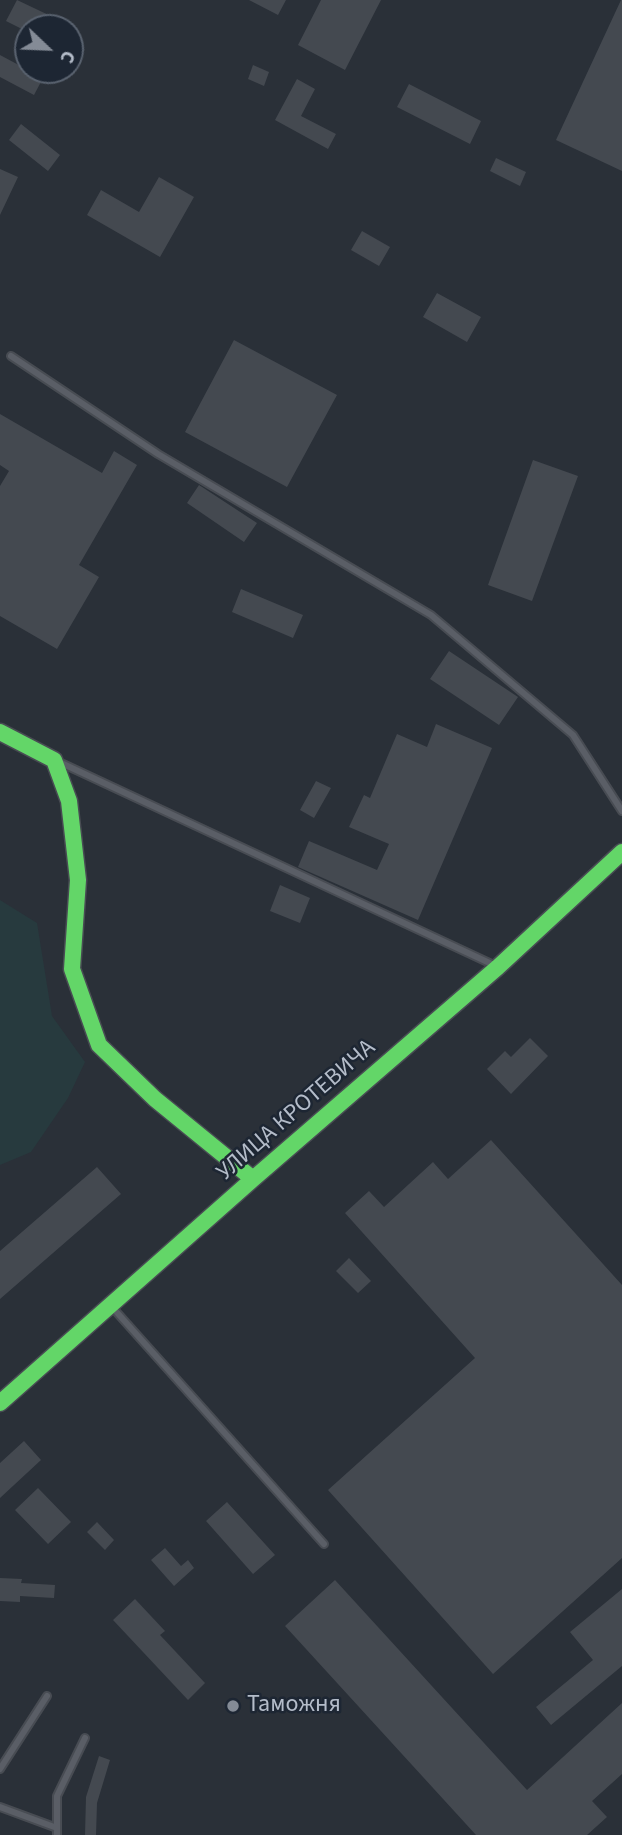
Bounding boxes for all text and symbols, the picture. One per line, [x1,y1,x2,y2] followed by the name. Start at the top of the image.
[14,14,84,84] north arrow
[52,46,82,67] text: С
[212,1034,382,1188] street label: УЛИЦА КРОТЕВИЧА
[247,1692,341,1720] place label: Таможня
[225,1698,241,1714] marker: Таможня

